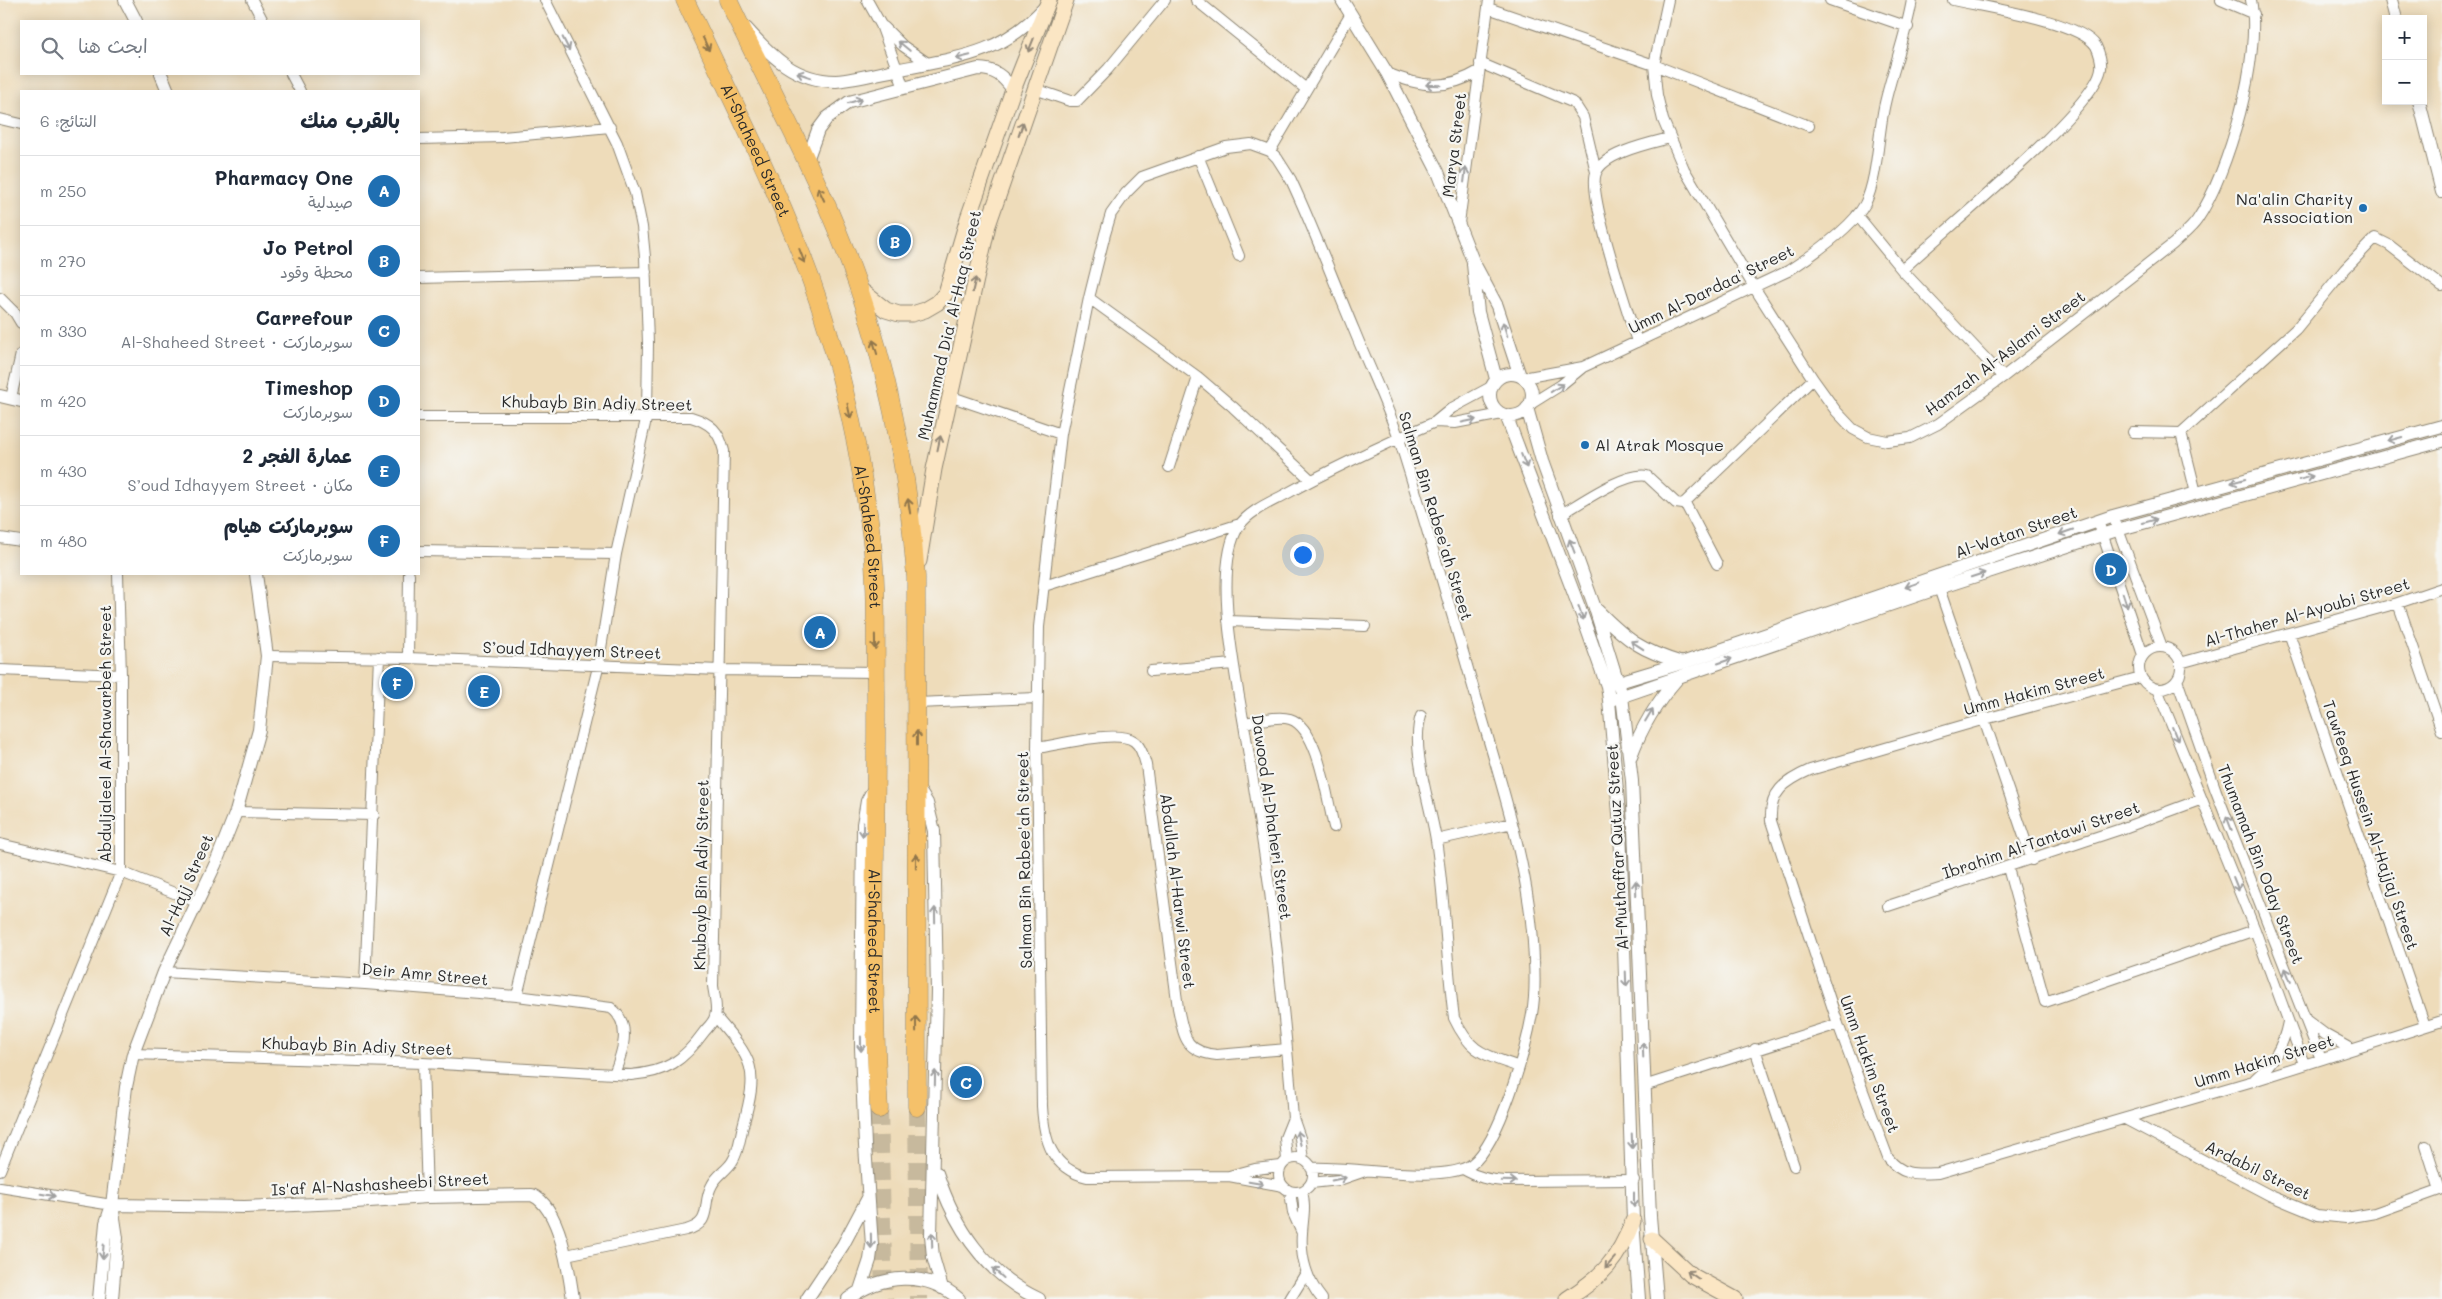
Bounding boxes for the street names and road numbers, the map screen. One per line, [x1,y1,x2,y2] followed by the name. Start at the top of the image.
[716,80,796,220] street label: Al-Shaheed Street
[1437,91,1470,198] street label: Marya Street
[912,208,985,442] street label: Muhammad Dia' Al-Haq Street
[1624,239,1797,338] street label: Umm Al-Dardaa' Street
[1920,285,2089,420] street label: Hamzah Al-Aslami Street
[502,390,692,415] street label: Khubayb Bin Adiy Street
[1395,409,1478,623] street label: Salman Bin Rabee'ah Street
[850,463,887,609] street label: Al-Shaheed Street
[1952,501,2080,562] street label: Al-Watan Street
[2202,572,2412,651] street label: Al-Thaher Al-Ayoubi Street
[94,605,115,863] street label: Abduljaleel Al-Shawarbeh Street
[482,636,662,663] street label: S’oud Idhayyem Street
[1961,662,2107,719] street label: Umm Hakim Street
[2319,697,2424,952] street label: Tawfeeq Hussein Al-Hajjaj Street
[1248,713,1297,921] street label: Dawood Al-Dhaheri Street
[1601,743,1632,951] street label: Al-Muthaffar Qutuz Street
[1011,751,1036,969] street label: Salman Bin Rabee'ah Street
[2214,761,2309,967] street label: Thumamah Bin Oday Street
[688,780,713,970] street label: Khubayb Bin Adiy Street
[1156,792,1201,990] street label: Abdullah Al-Harwi Street
[1940,796,2142,883] street label: Ibrahim Al-Tantawi Street
[154,830,218,939] street label: Al-Hajj Street
[864,869,886,1014] street label: Al-Shaheed Street
[361,958,489,989] street label: Deir Amr Street
[1836,992,1905,1135] street label: Umm Hakim Street
[2192,1029,2336,1092] street label: Umm Hakim Street
[261,1032,453,1059] street label: Khubayb Bin Adiy Street
[2202,1135,2314,1204] street label: Ardabil Street
[271,1167,489,1200] street label: Is'af Al-Nashasheebi Street

